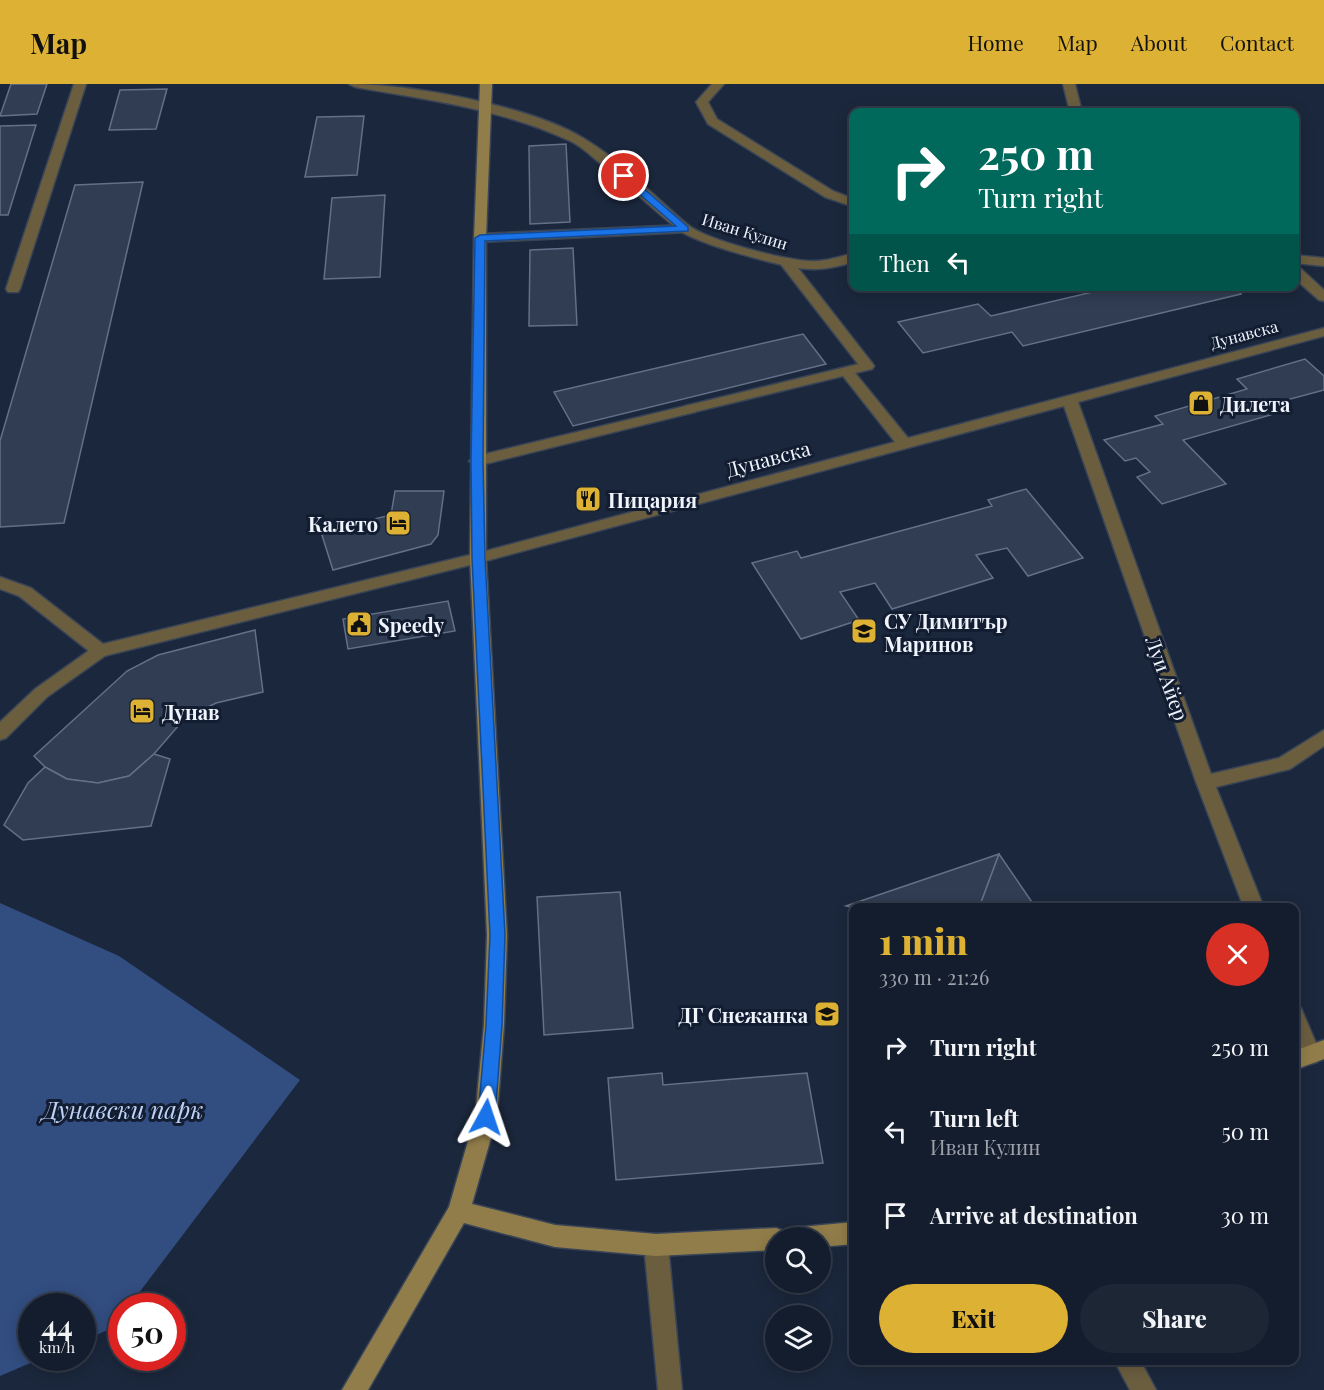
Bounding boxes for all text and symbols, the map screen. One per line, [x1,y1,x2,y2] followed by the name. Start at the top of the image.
[30,24,87,61] text: Map
[968,28,1024,56] text: Home
[1057,28,1098,56] text: Map
[1131,28,1187,56] text: About
[1220,28,1294,56] text: Contact
[978,125,1094,181] text: 250 m
[879,132,957,210] icon: right
[598,150,649,201] pin
[607,159,640,192] icon: arrive
[978,179,1103,215] text: Turn right
[700,208,791,254] street label: Иван Кулин
[942,246,975,279] icon: left
[879,248,930,278] text: Then
[1208,315,1280,353] street label: Дунавска
[1186,388,1216,418] shop icon: Дилета
[1220,390,1291,417] place label: Дилета
[723,434,813,482] street label: Дунавска
[573,484,603,514] restaurant icon: Пицария
[608,486,697,513] place label: Пицария
[383,508,413,538] hotel icon: Калето
[308,510,378,537] place label: Калето
[884,607,1008,657] place label: СУ Димитър Маринов
[344,609,374,639] public building icon: Speedy
[378,611,445,638] place label: Speedy
[849,616,879,646] school or university icon: СУ Димитър Маринов
[1140,631,1196,724] street label: Луи Айер
[127,696,157,726] hotel icon: Дунав
[162,698,220,725] place label: Дунав
[879,916,968,964] text: 1 min
[1206,923,1269,986] button: close
[879,963,989,990] text: 330 m · 21:26
[812,999,842,1029] school or university icon: ДГ Снежанка
[679,1001,809,1028] place label: ДГ Снежанка
[879,1031,912,1064] icon: right
[930,1032,1036,1062] text: Turn right
[1211,1032,1269,1062] text: 250 m
[454,1085,518,1149] position arrow
[38,1093,204,1125] park label: Дунавски парк
[930,1103,1019,1133] text: Turn left
[879,1115,912,1148] icon: left
[1222,1116,1269,1146] text: 50 m
[930,1133,1040,1160] text: Иван Кулин
[879,1199,912,1232] icon: arrive
[930,1200,1138,1230] text: Arrive at destination
[1221,1200,1269,1230] text: 30 m
[765,1227,831,1371] map controls
[765,1227,831,1293] button: search
[879,1284,1068,1353] button: Exit
[1080,1284,1269,1353] button: Share
[108,1293,186,1371] speed limit sign: 50
[41,1305,73,1345] text: 44
[765,1305,831,1371] button: layers
[39,1337,75,1357] text: km/h

